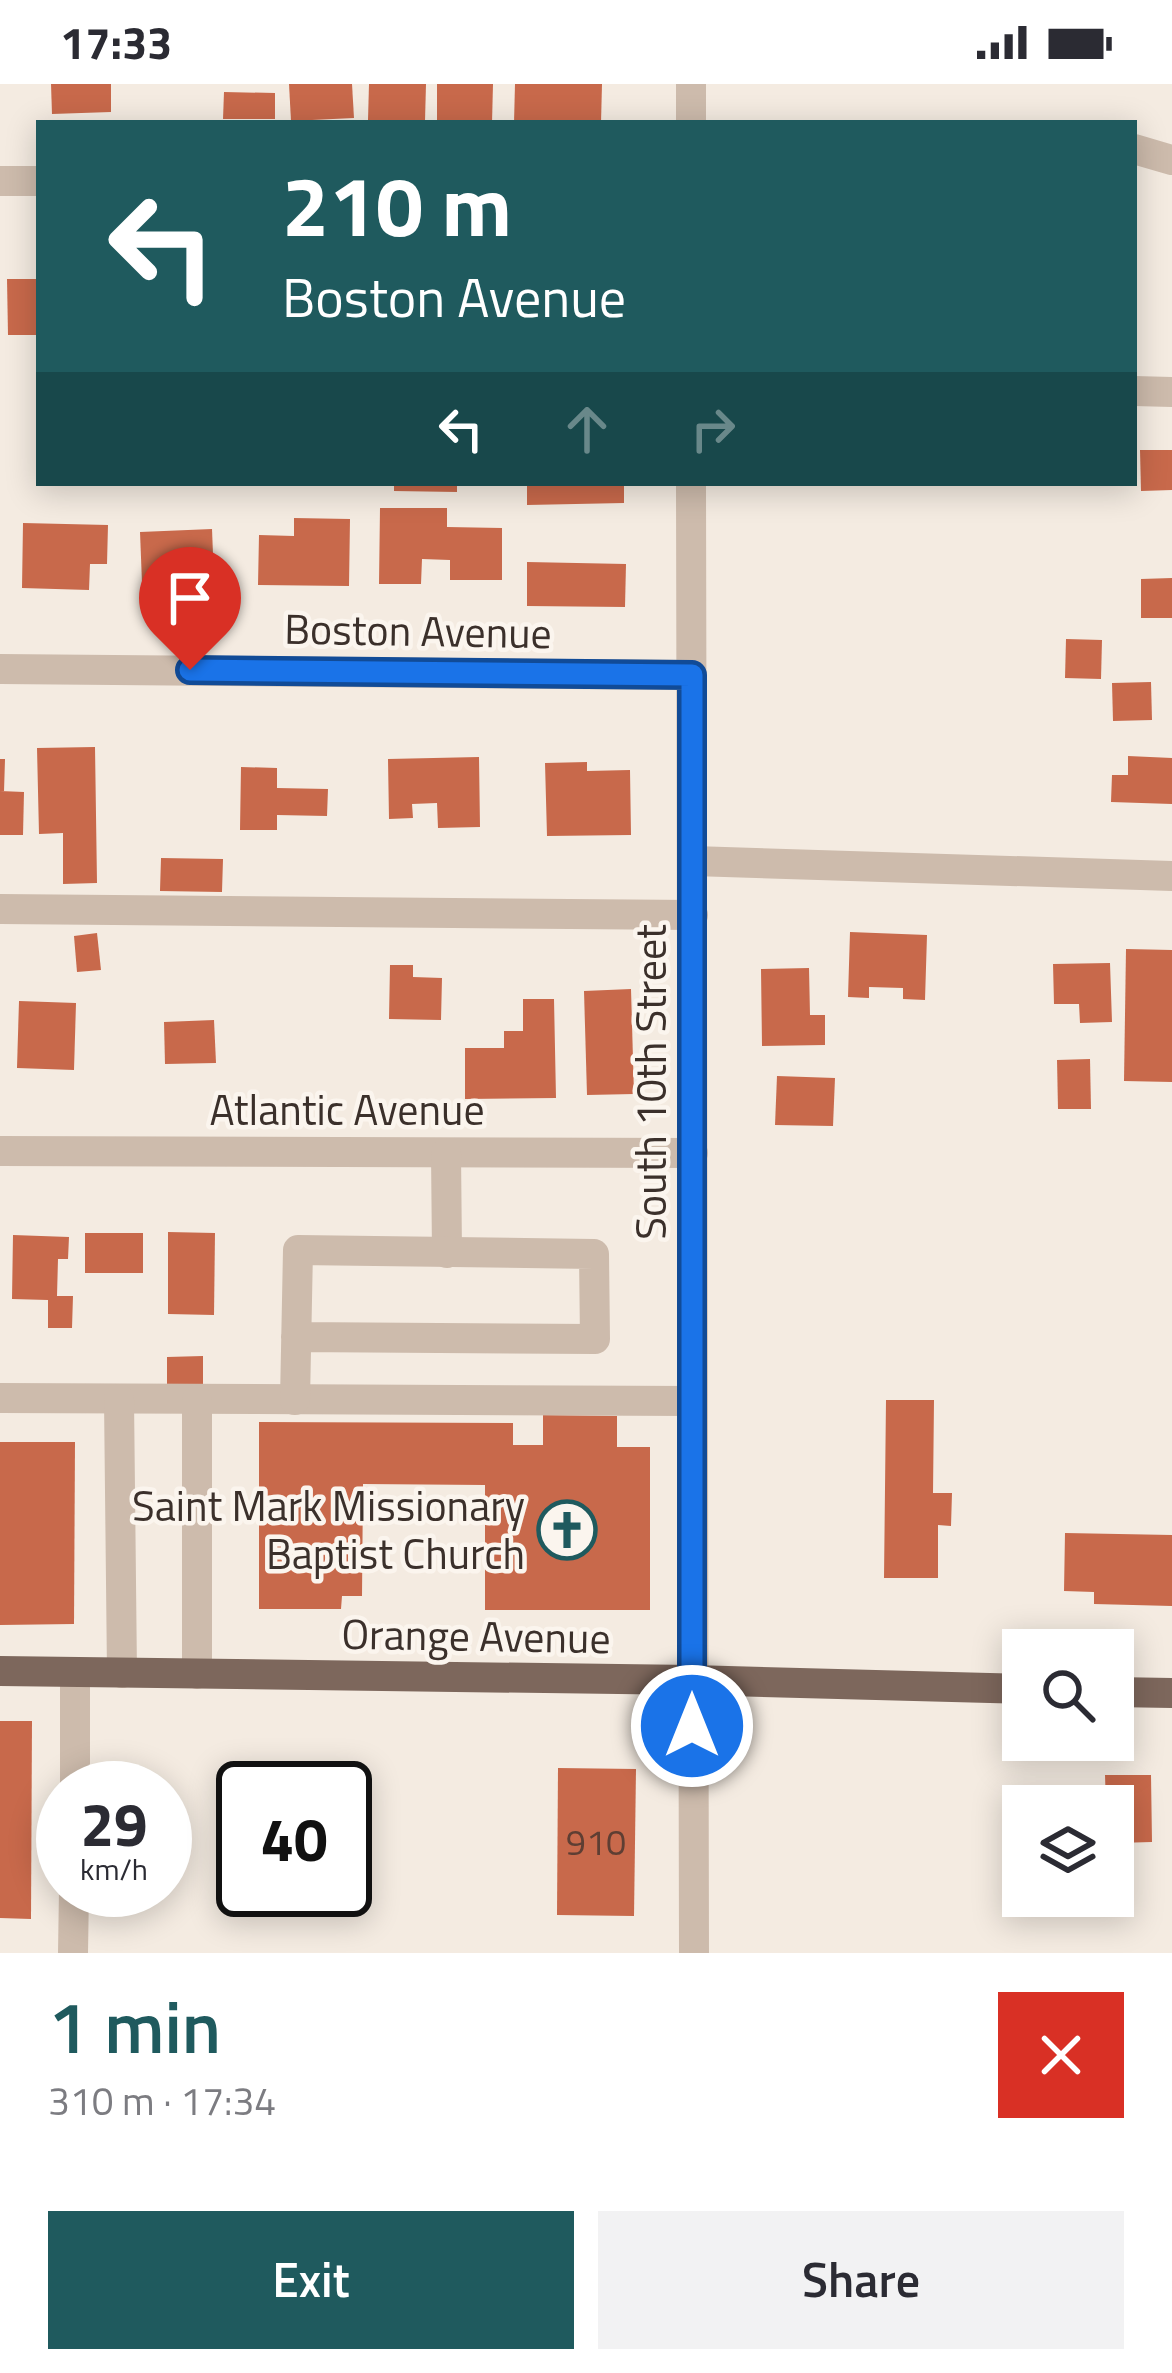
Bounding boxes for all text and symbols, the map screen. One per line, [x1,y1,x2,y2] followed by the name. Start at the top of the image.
[60,8,172,76] text: 17:33
[282,141,512,269] text: 210 m
[84,168,240,324] icon: left
[282,256,626,338] text: Boston Avenue
[428,396,494,462] icon: left
[554,396,620,462] icon: ahead
[680,396,746,462] icon: right
[139,547,241,670] pin
[157,565,223,631] icon: arrive
[284,596,552,664] street label: Boston Avenue
[618,924,682,1240] street label: South 10th Street
[209,1077,485,1141] street label: Atlantic Avenue
[132,1473,525,1585] place label: Saint Mark Missionary Baptist Church
[536,1499,598,1561] church icon: Saint Mark Missionary Baptist Church
[341,1601,611,1669] street label: Orange Avenue
[1002,1629,1134,1917] map controls
[1002,1629,1134,1761] button: search
[629,1663,755,1789] position arrow
[216,1761,372,1917] speed limit sign: 40
[80,1778,148,1869] text: 29
[1002,1785,1134,1917] button: layers
[566,1814,626,1869] house number: 910
[80,1846,148,1892] text: km/h
[48,1971,221,2081] text: 1 min
[998,1992,1124,2118] button: close
[48,2071,276,2130] text: 310 m · 17:34
[48,2211,574,2349] button: Exit
[598,2211,1124,2349] button: Share

